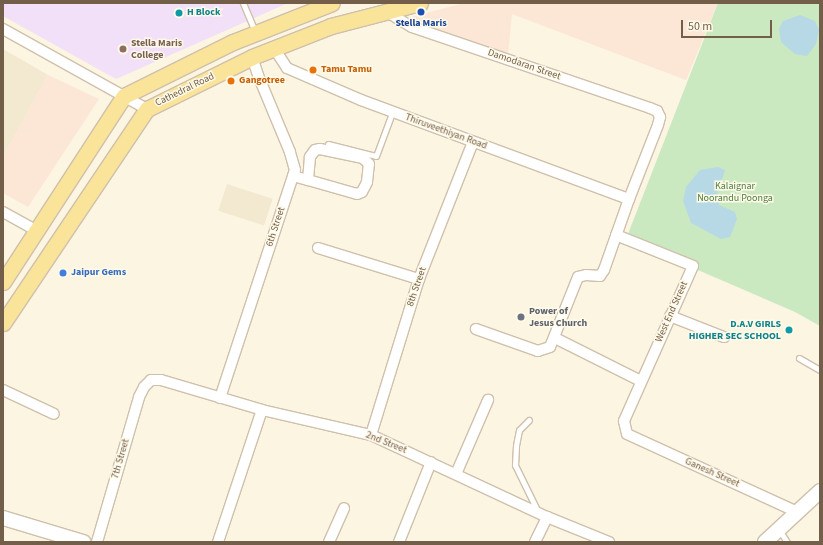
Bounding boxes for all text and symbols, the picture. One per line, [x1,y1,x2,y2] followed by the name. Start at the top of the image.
[187,7,220,19] place label: H Block
[416,7,426,17] marker: Stella Maris
[174,8,184,18] marker: H Block
[683,12,774,38] scale bar
[395,18,447,30] place label: Stella Maris
[688,18,712,35] text: 50 m
[131,37,182,60] place label: Stella Maris College
[118,44,128,54] marker: Stella Maris College
[486,47,562,83] street label: Damodaran Street
[321,64,372,76] place label: Tamu Tamu
[308,65,318,75] marker: Tamu Tamu
[154,71,216,109] street label: Cathedral Road
[239,75,285,87] place label: Gangotree
[226,76,236,86] marker: Gangotree
[403,112,489,152] street label: Thiruveethiyan Road
[697,180,773,204] park label: Kalaignar Noorandu Poonga
[264,206,288,248] street label: 6th Street
[405,266,429,308] street label: 8th Street
[71,267,126,279] place label: Jaipur Gems
[58,268,68,278] marker: Jaipur Gems
[653,280,691,344] street label: West End Street
[529,305,587,328] place label: Power of Jesus Church
[516,312,526,322] marker: Power of Jesus Church
[689,318,781,342] place label: D.A.V GIRLS HIGHER SEC SCHOOL
[784,325,794,335] marker: D.A.V GIRLS HIGHER SEC SCHOOL
[364,429,408,457] street label: 2nd Street
[110,438,132,480] street label: 7th Street
[683,456,741,490] street label: Ganesh Street

